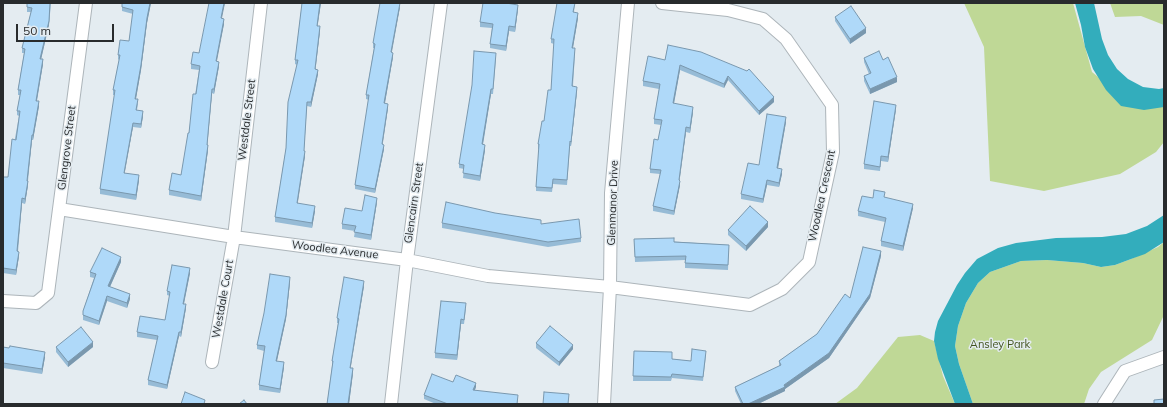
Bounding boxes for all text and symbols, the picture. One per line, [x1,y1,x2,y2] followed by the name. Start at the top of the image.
[18,16,116,42] scale bar
[23,23,51,38] text: 50 m
[235,79,259,161] street label: Westdale Street
[55,105,79,191] street label: Glengrove Street
[806,149,838,243] street label: Woodlea Crescent
[605,160,621,246] street label: Glenmanor Drive
[402,162,426,244] street label: Glencairn Street
[291,238,379,262] street label: Woodlea Avenue
[210,259,236,339] street label: Westdale Court
[970,338,1030,352] park label: Ansley Park

